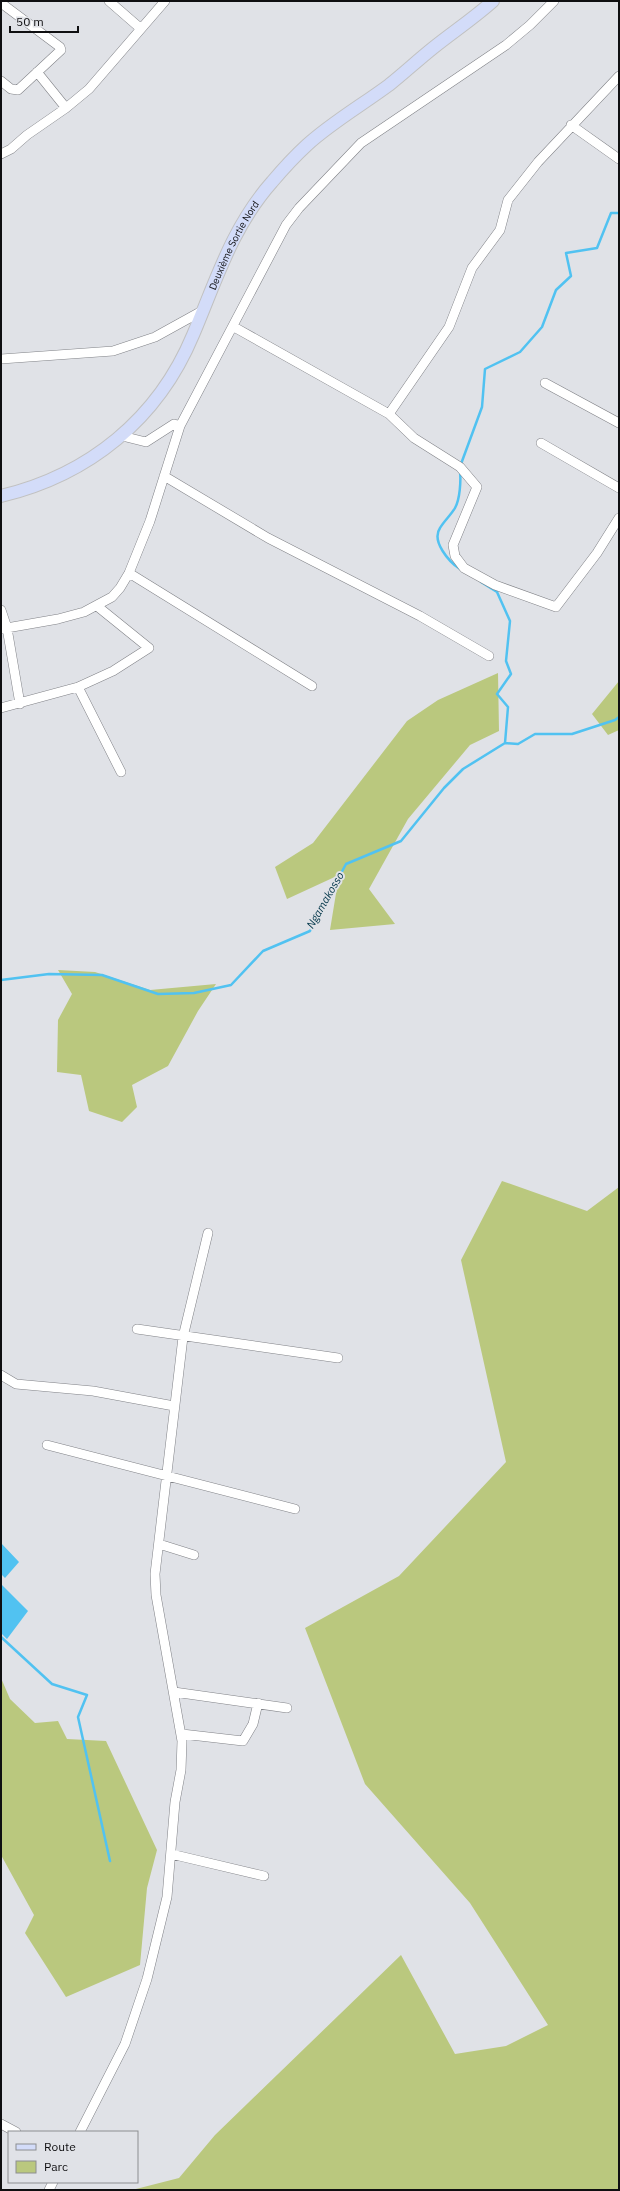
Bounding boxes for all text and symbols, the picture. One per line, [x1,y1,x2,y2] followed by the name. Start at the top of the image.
[10,8,78,34] scale bar
[16,14,44,29] text: 50 m
[206,198,262,292] street label: Deuxième Sortie Nord
[303,869,347,931] water label: Ngamakosso
[8,2131,138,2183] legend
[44,2139,76,2154] text: Route
[44,2159,68,2174] text: Parc

